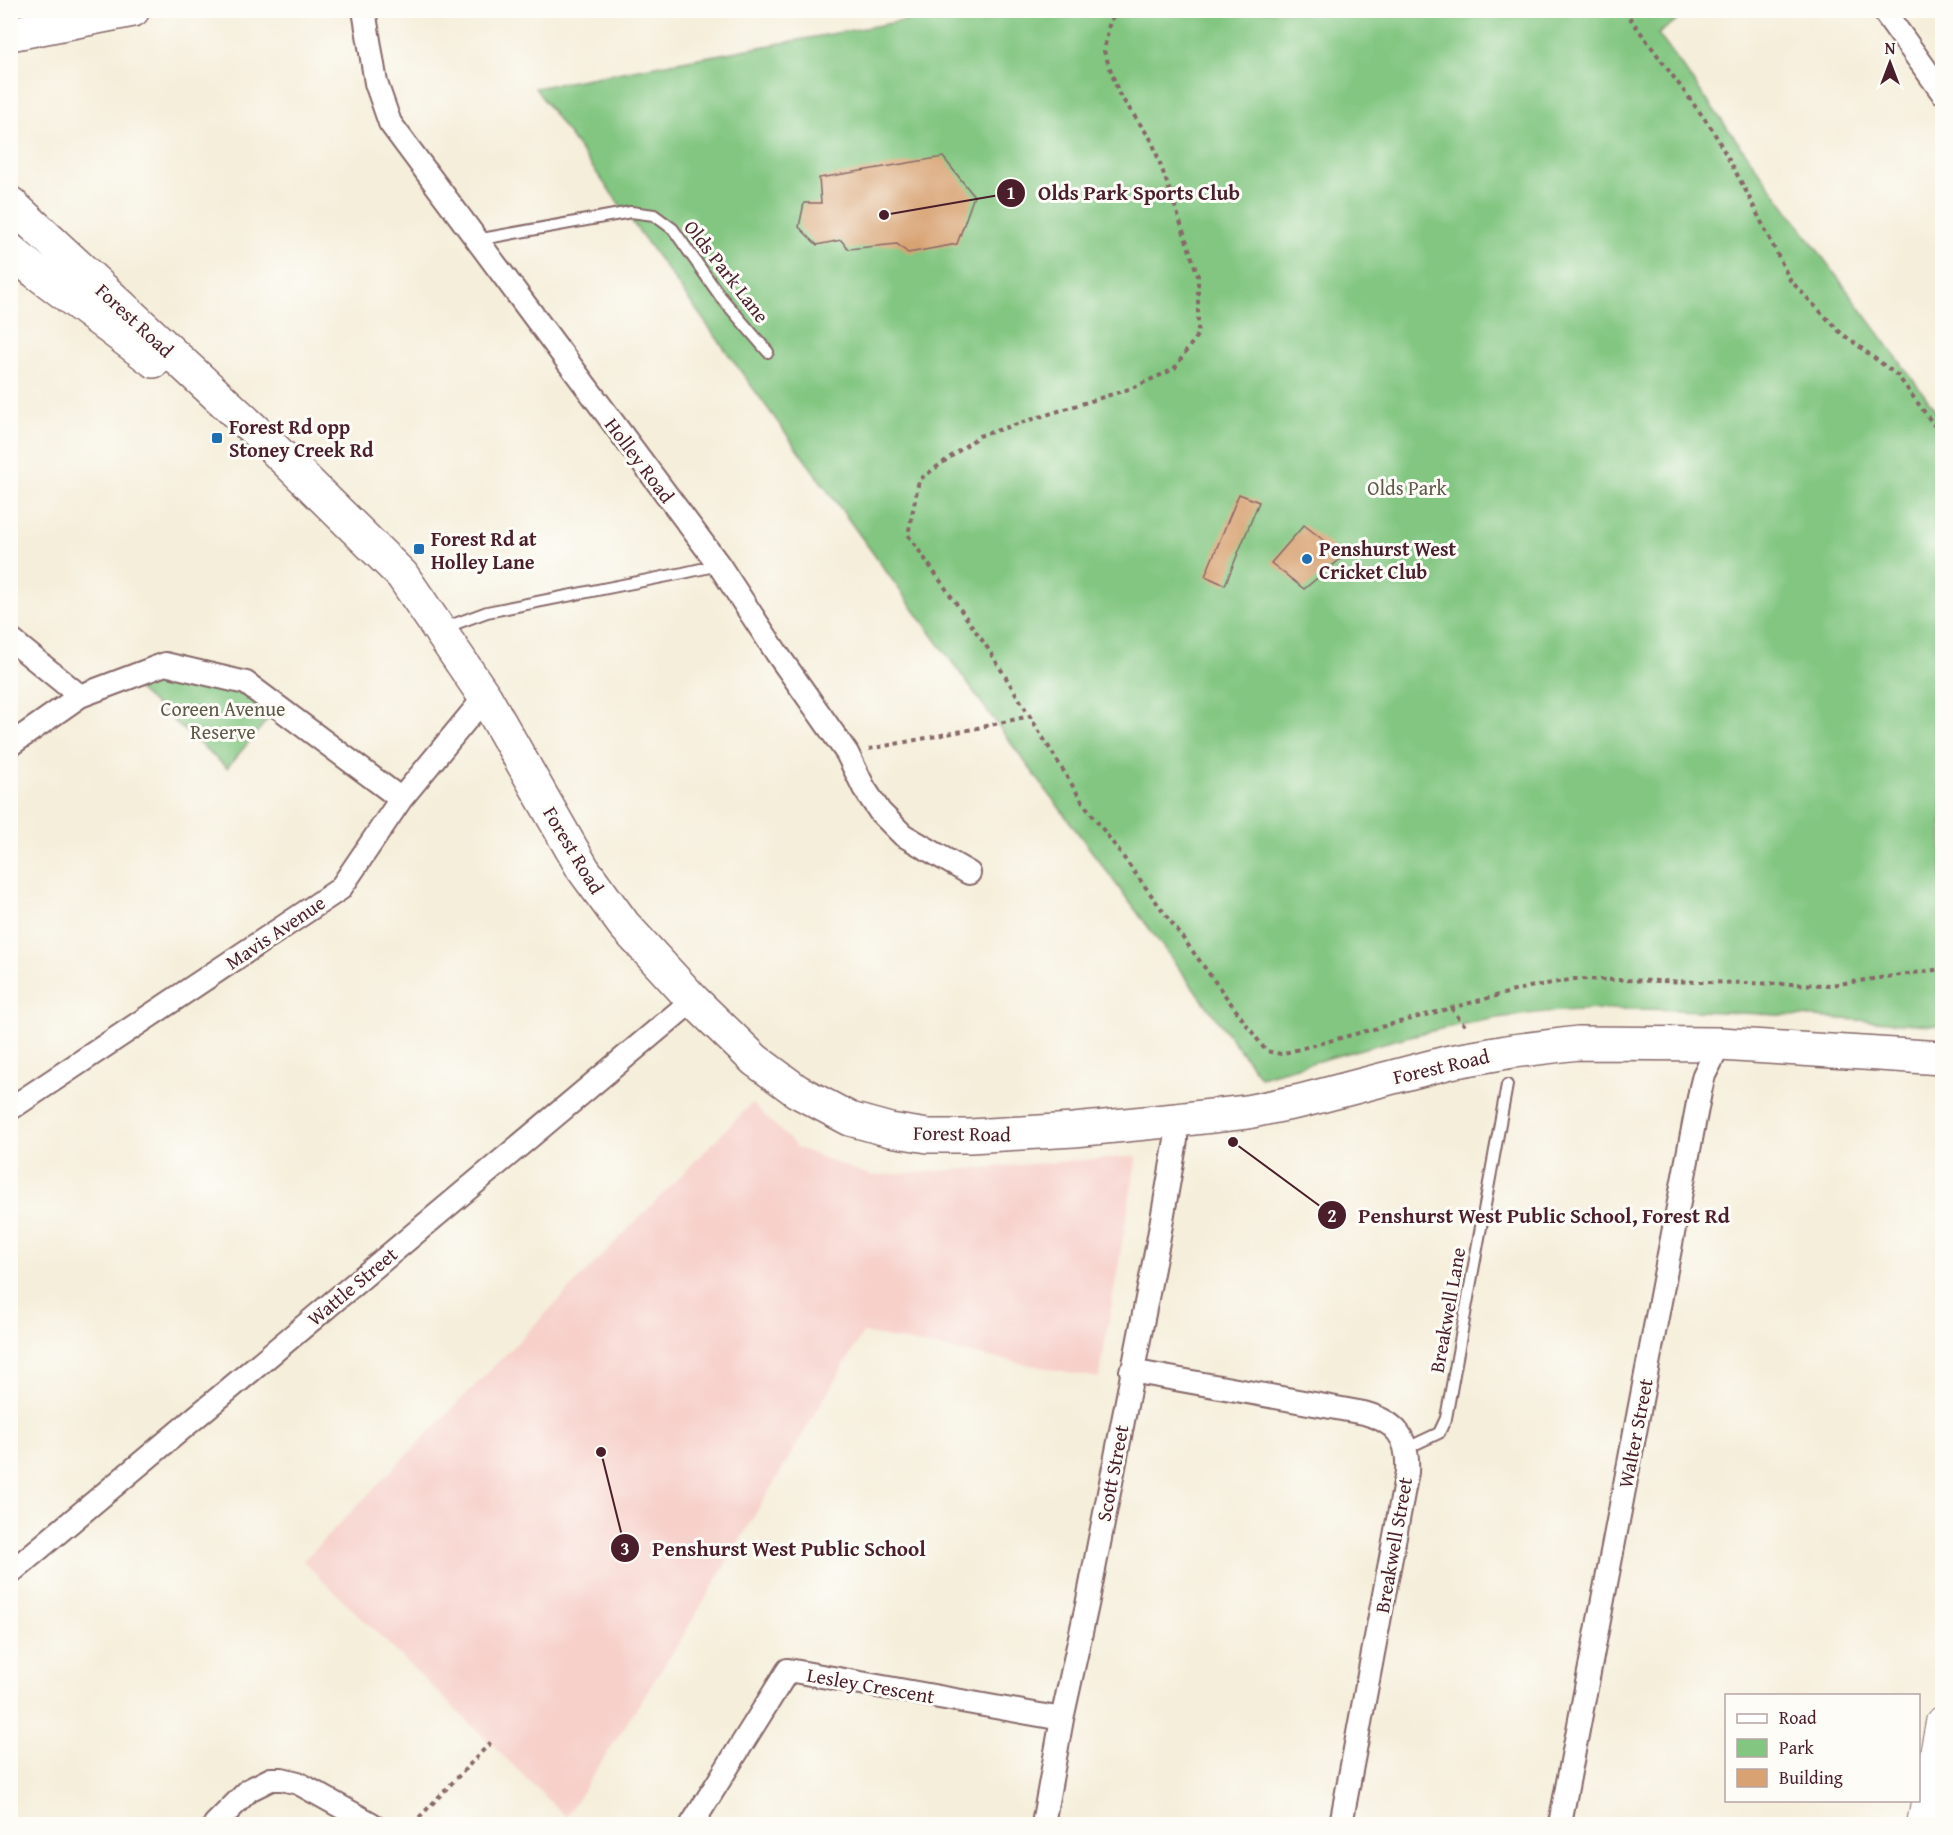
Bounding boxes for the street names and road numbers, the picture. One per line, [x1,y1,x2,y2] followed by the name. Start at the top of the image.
[678,213,776,329] street label: Olds Park Lane
[89,276,181,364] street label: Forest Road
[598,411,682,509] street label: Holley Road
[536,801,612,900] street label: Forest Road
[219,888,331,976] street label: Mavis Avenue
[1390,1041,1492,1091] street label: Forest Road
[913,1118,1011,1148] street label: Forest Road
[301,1240,403,1332] street label: Wattle Street
[1422,1245,1472,1375] street label: Breakwell Lane
[1610,1376,1660,1490] street label: Walter Street
[1088,1422,1136,1524] street label: Scott Street
[1367,1475,1419,1615] street label: Breakwell Street
[805,1660,937,1710] street label: Lesley Crescent

